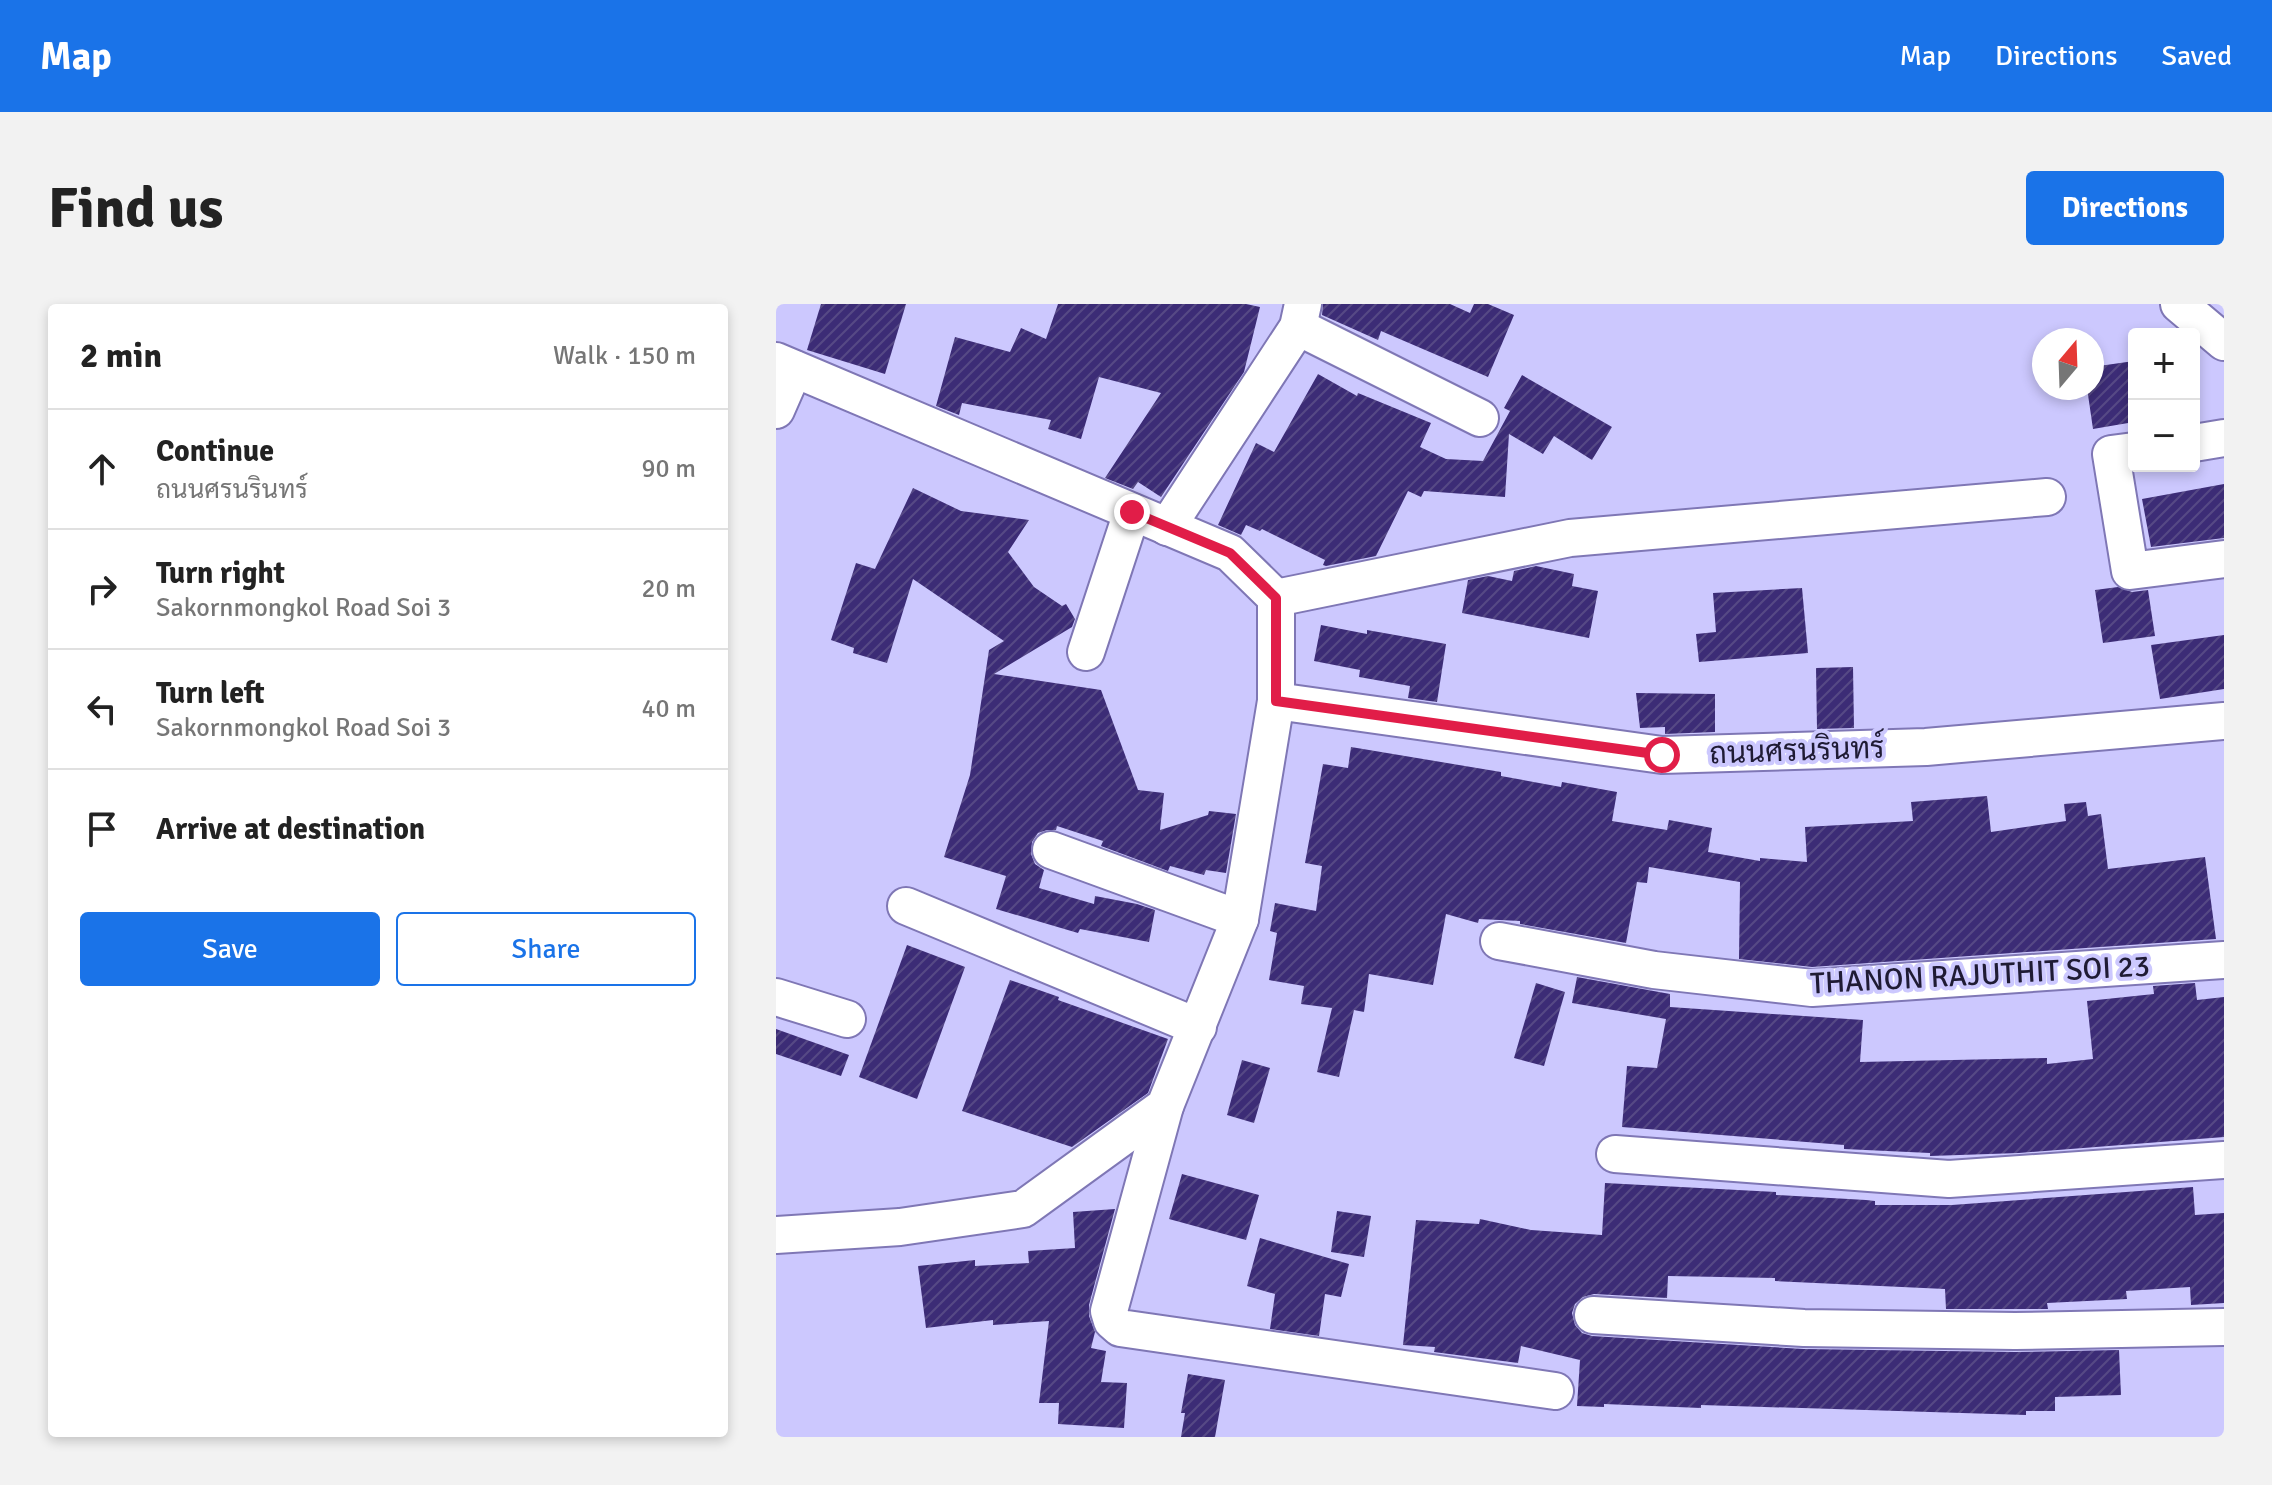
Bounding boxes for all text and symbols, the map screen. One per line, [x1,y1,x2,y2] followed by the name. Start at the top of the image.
[40,33,112,80] text: Map
[1899,39,1951,73] text: Map
[1995,39,2117,73] text: Directions
[2161,39,2232,73] text: Saved
[2026,171,2224,245] button: Directions
[48,174,223,243] text: Find us
[2032,328,2104,400] north arrow
[2128,328,2200,472] map controls
[2128,328,2200,400] button: +
[80,335,162,377] text: 2 min
[553,340,696,372] text: Walk · 150 m
[2128,400,2200,472] button: −
[156,433,274,470] text: Continue
[80,447,124,491] icon: ahead
[641,453,696,485] text: 90 m
[156,474,308,506] text: ถนนศรนรินทร์
[1114,494,1150,530] route end
[156,555,285,592] text: Turn right
[80,567,124,611] icon: right
[641,573,696,605] text: 20 m
[156,592,451,624] text: Sakornmongkol Road Soi 3
[156,675,265,712] text: Turn left
[80,687,124,731] icon: left
[641,693,696,725] text: 40 m
[156,712,451,744] text: Sakornmongkol Road Soi 3
[1709,727,1885,773] street label: ถนนศรนรินทร์
[1644,737,1680,773] route start
[80,807,124,851] icon: arrive
[156,811,425,848] text: Arrive at destination
[80,912,380,986] button: Save
[396,912,696,986] button: Share
[1809,948,2151,1002] street label: THANON RAJUTHIT SOI 23

